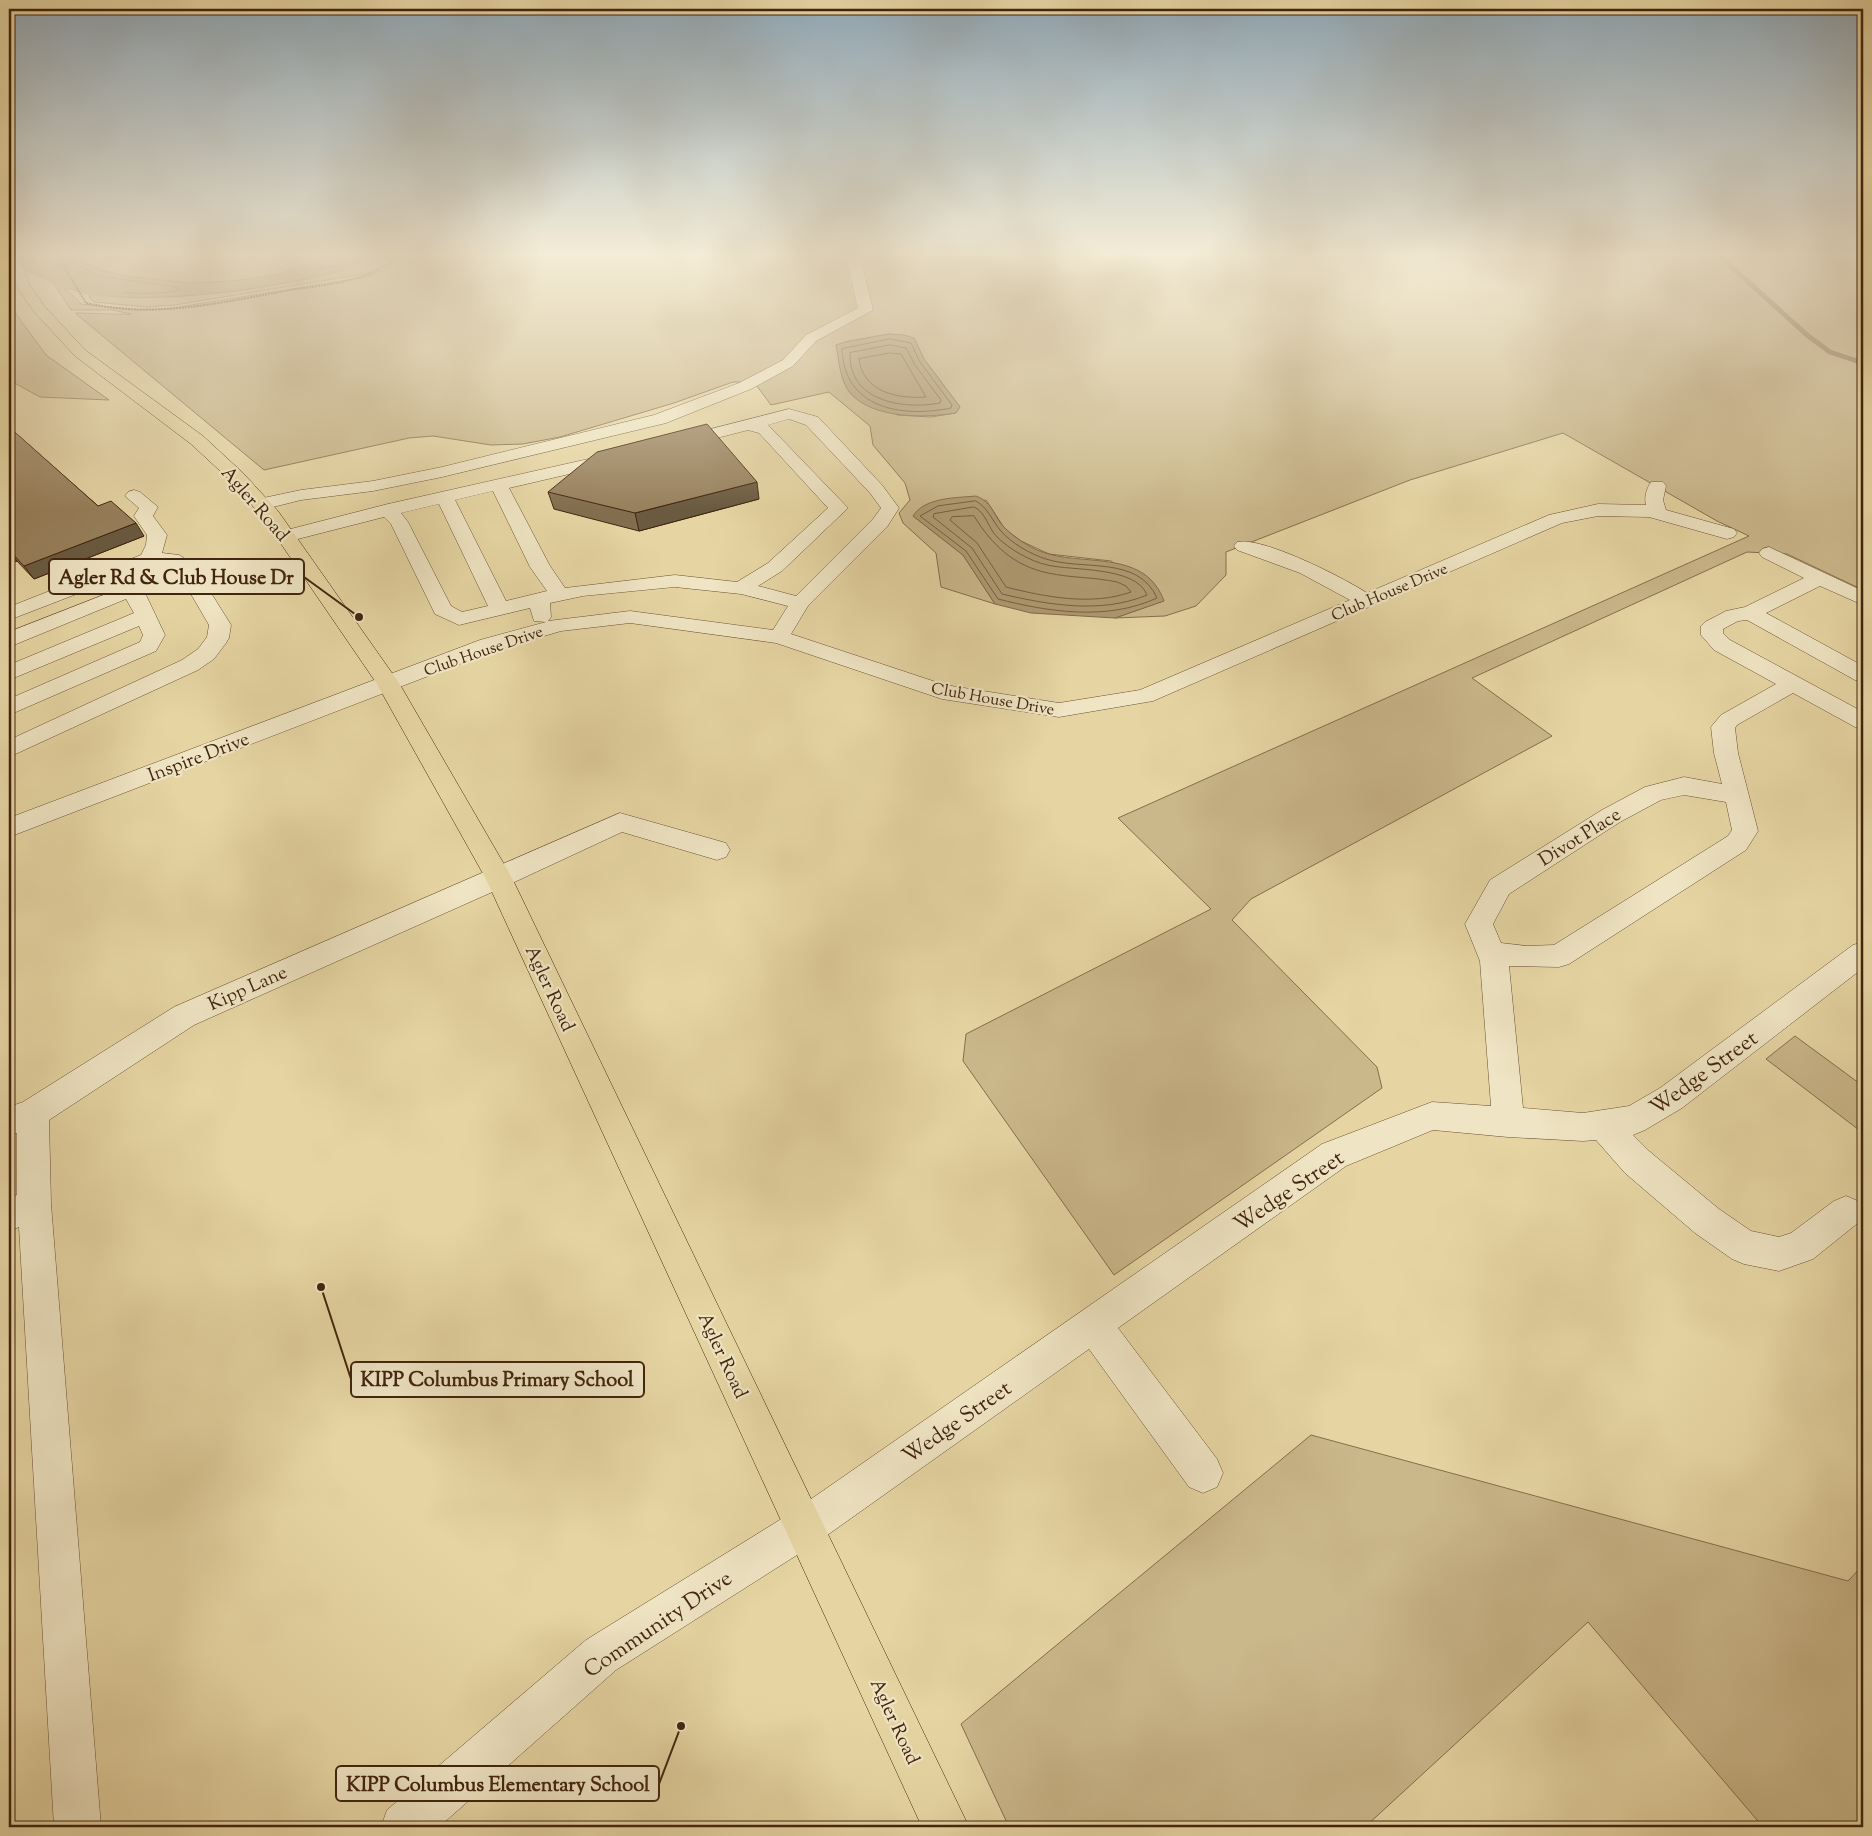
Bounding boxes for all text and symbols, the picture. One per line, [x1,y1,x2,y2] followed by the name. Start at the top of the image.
[214,461,295,548] street label: Agler Road
[1328,558,1452,628] street label: Club House Drive
[49,559,304,594] callout: Agler Rd & Club House Dr
[58,565,294,594] text: Agler Rd & Club House Dr
[421,621,547,684] street label: Club House Drive
[929,678,1056,723] street label: Club House Drive
[144,727,254,790] street label: Inspire Drive
[1534,802,1627,874] street label: Divot Place
[517,942,581,1037] street label: Agler Road
[204,960,292,1019] street label: Kipp Lane
[1644,1024,1766,1125] street label: Wedge Street
[1228,1143,1352,1241] street label: Wedge Street
[690,1309,754,1404] street label: Agler Road
[351,1362,644,1397] callout: KIPP Columbus Primary School
[360,1367,634,1396] text: KIPP Columbus Primary School
[896,1374,1019,1473] street label: Wedge Street
[578,1564,739,1687] street label: Community Drive
[862,1675,926,1770] street label: Agler Road
[336,1766,659,1801] callout: KIPP Columbus Elementary School
[346,1772,650,1801] text: KIPP Columbus Elementary School

